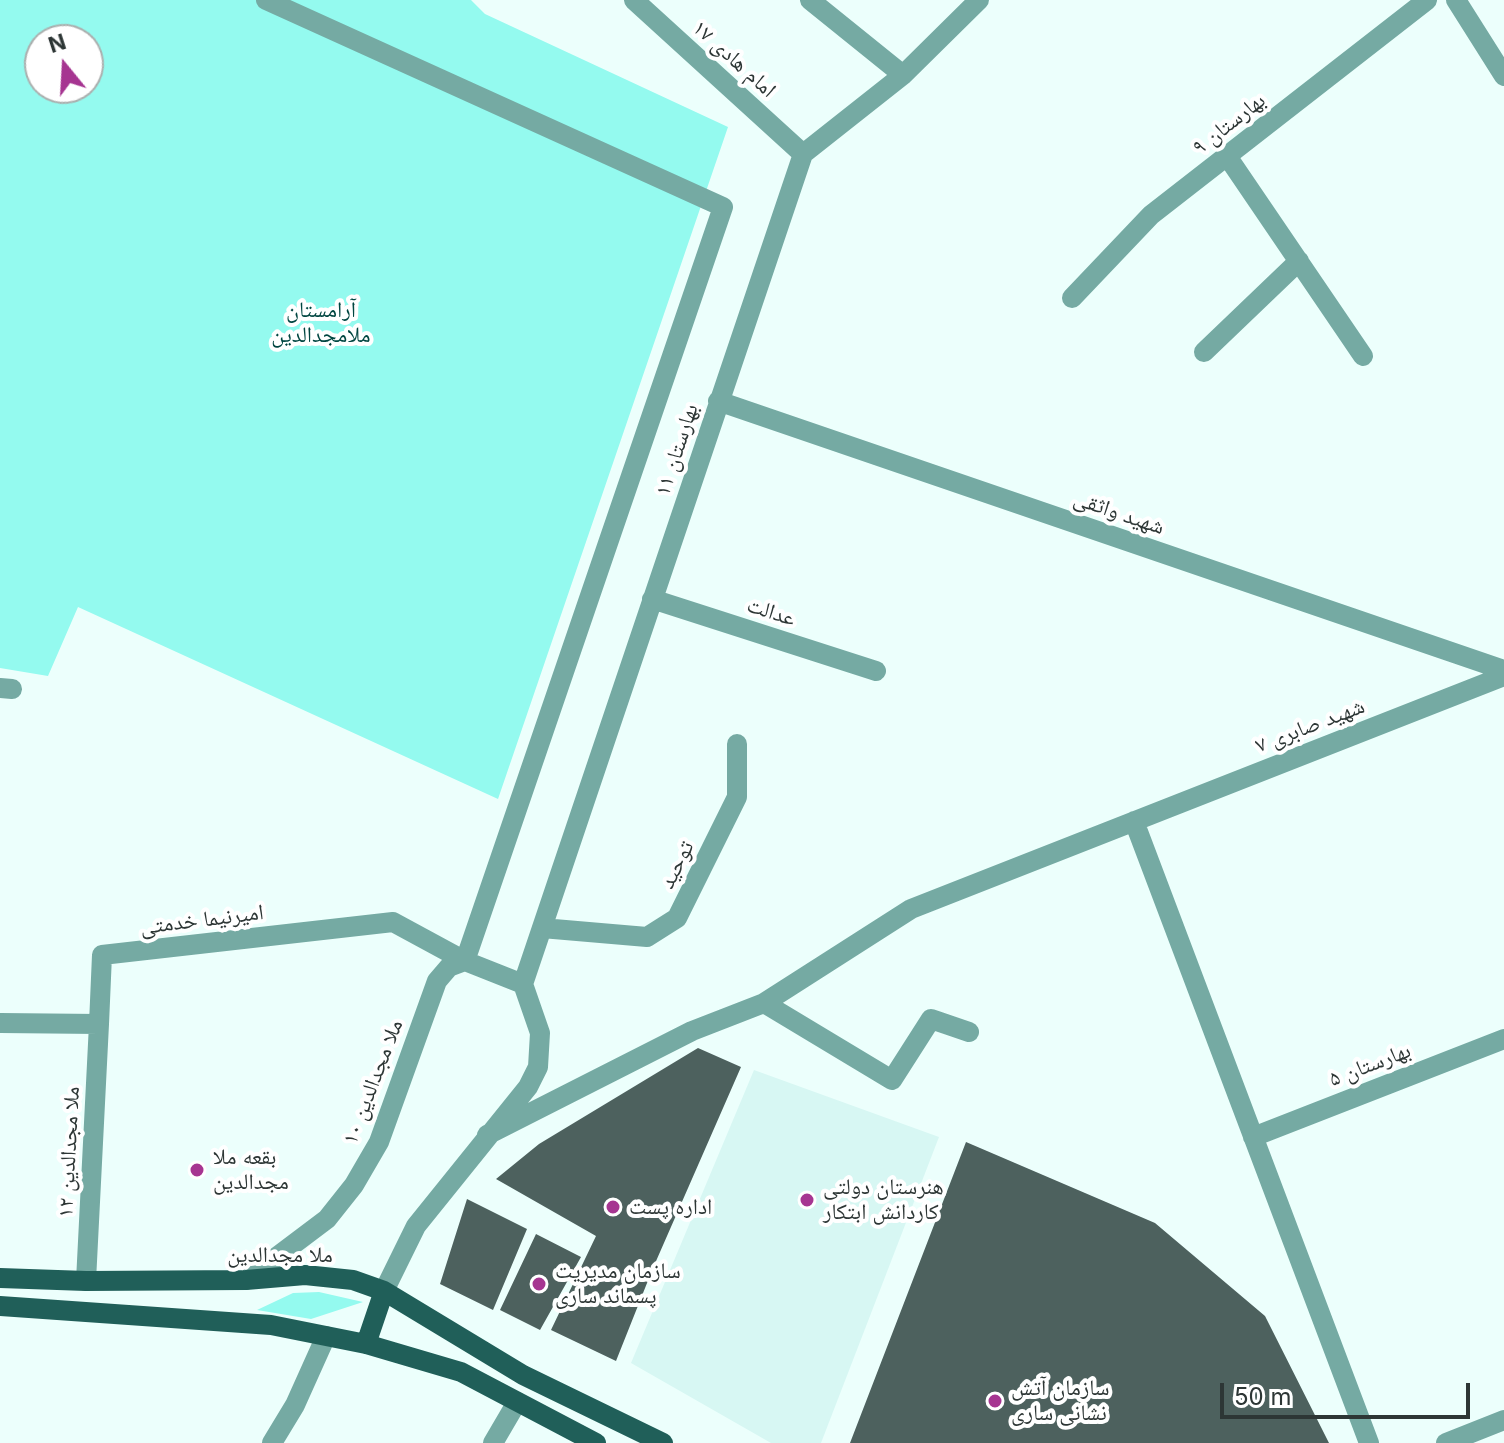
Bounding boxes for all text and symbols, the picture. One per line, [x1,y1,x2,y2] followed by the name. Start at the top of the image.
[687,15,781,103] street label: امام هادی ۱۷
[24,24,104,104] north arrow
[45,28,69,58] text: N
[1187,87,1271,161] street label: بهارستان ٩
[271,297,371,348] park label: آرامستان ملامجدالدین
[650,401,704,499] street label: بهارستان ۱۱
[1070,485,1168,541] street label: شهید واثقی
[743,592,799,632] street label: عدالت
[1252,693,1368,759] street label: شهید صابری ٧
[654,837,700,893] street label: توحید
[139,899,265,941] street label: امیرنیما خدمتی
[337,1016,409,1148] street label: ملا مجدالدین ١٠
[1325,1037,1415,1093] street label: بهارستان ۵
[52,1086,86,1218] street label: ملا مجدالدین ١٢
[213,1144,289,1196] place label: بقعه ملا مجدالدين
[188,1161,206,1179] marker: بقعه ملا مجدالدين
[823,1174,944,1226] place label: هنرستان دولتی کاردانش ابتکار
[798,1191,816,1209] marker: هنرستان دولتی کاردانش ابتکار
[629,1194,712,1220] place label: اداره پست
[604,1198,622,1216] marker: اداره پست
[227,1242,333,1268] street label: ملا مجدالدین
[555,1258,681,1310] place label: سازمان مدیریت پسماند ساری
[530,1275,548,1293] marker: سازمان مدیریت پسماند ساری
[1224,1367,1474,1417] scale bar
[1011,1375,1109,1426] place label: سازمان آتش نشانی ساری
[1234,1382,1292,1411] text: 50 m
[986,1392,1004,1410] marker: سازمان آتش نشانی ساری

